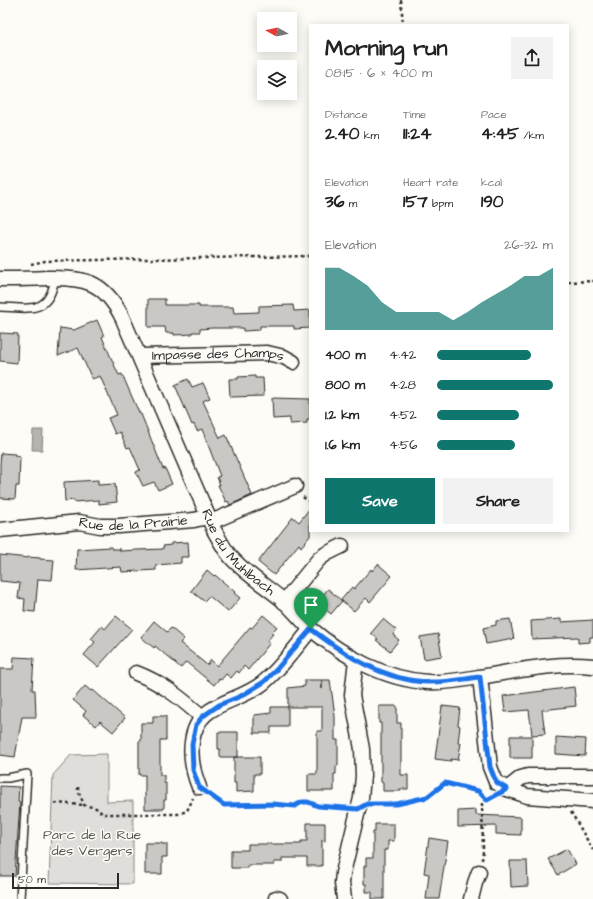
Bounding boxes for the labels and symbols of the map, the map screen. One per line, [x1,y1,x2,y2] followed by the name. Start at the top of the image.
[257,12,297,52] north arrow
[152,343,286,367] street label: Impasse des Champs
[196,506,279,600] street label: Rue du Muhlbach
[77,511,189,537] street label: Rue de la Prairie
[294,588,328,629] pin
[43,825,142,861] park label: Parc de la Rue des Vergers
[12,871,119,890] scale bar

